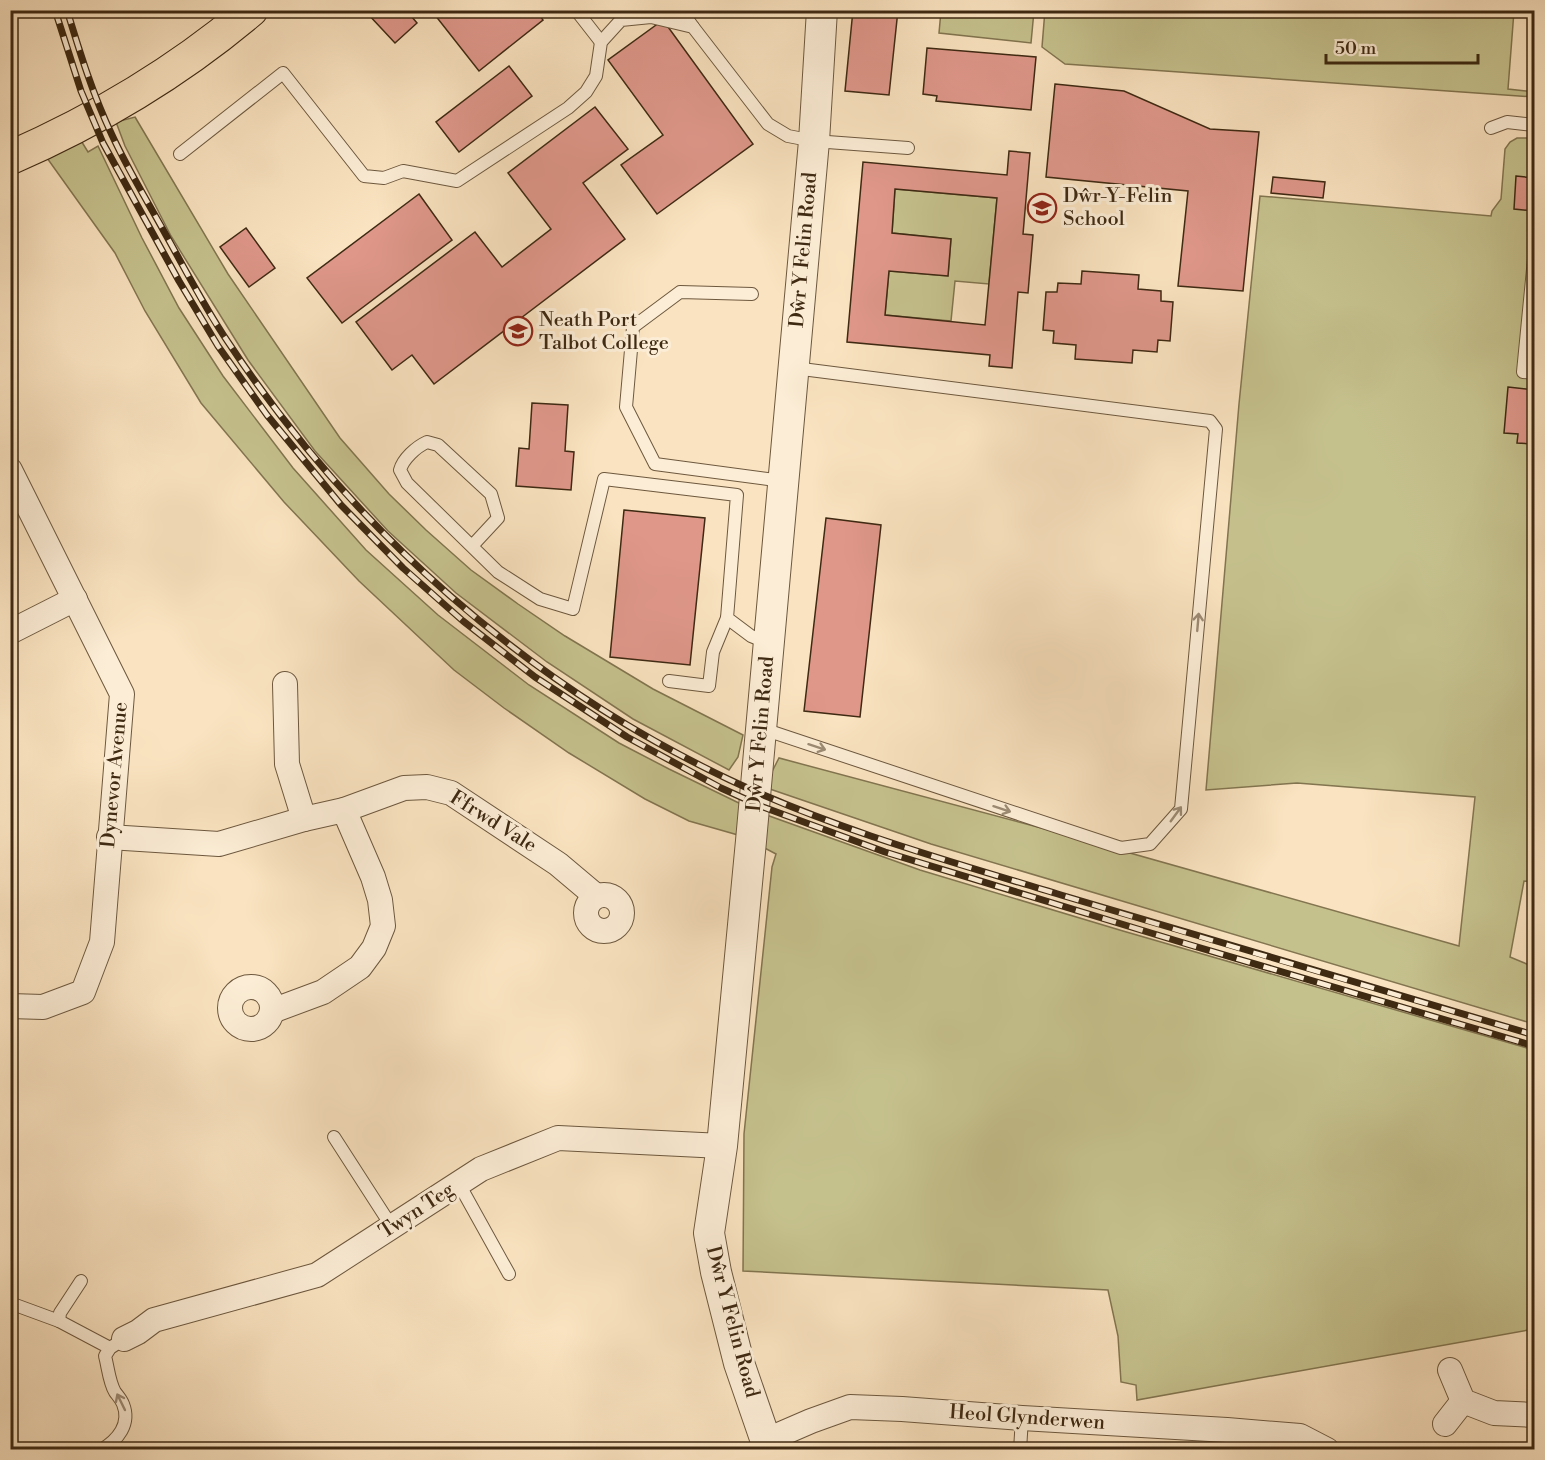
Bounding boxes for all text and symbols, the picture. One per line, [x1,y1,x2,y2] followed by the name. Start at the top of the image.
[1326,27,1478,65] scale bar
[1335,37,1377,60] text: 50 m
[785,171,823,329] street label: Dŵr Y Felin Road
[1063,184,1172,232] place label: Dŵr-Y-Felin School
[1026,192,1058,224] school or university icon: Dŵr-Y-Felin School
[539,308,669,356] place label: Neath Port Talbot College
[502,315,534,347] school or university icon: Neath Port Talbot College
[1193,613,1204,633] one-way arrow
[742,655,780,813] street label: Dŵr Y Felin Road
[96,701,134,849] street label: Dynevor Avenue
[807,742,826,753] one-way arrow
[445,785,541,859] street label: Ffrwd Vale
[992,804,1011,815] one-way arrow
[1170,807,1182,823] one-way arrow
[375,1177,460,1245] street label: Twyn Teg
[700,1243,764,1401] street label: Dŵr Y Felin Road
[114,1394,126,1412] one-way arrow
[948,1400,1106,1436] street label: Heol Glynderwen

